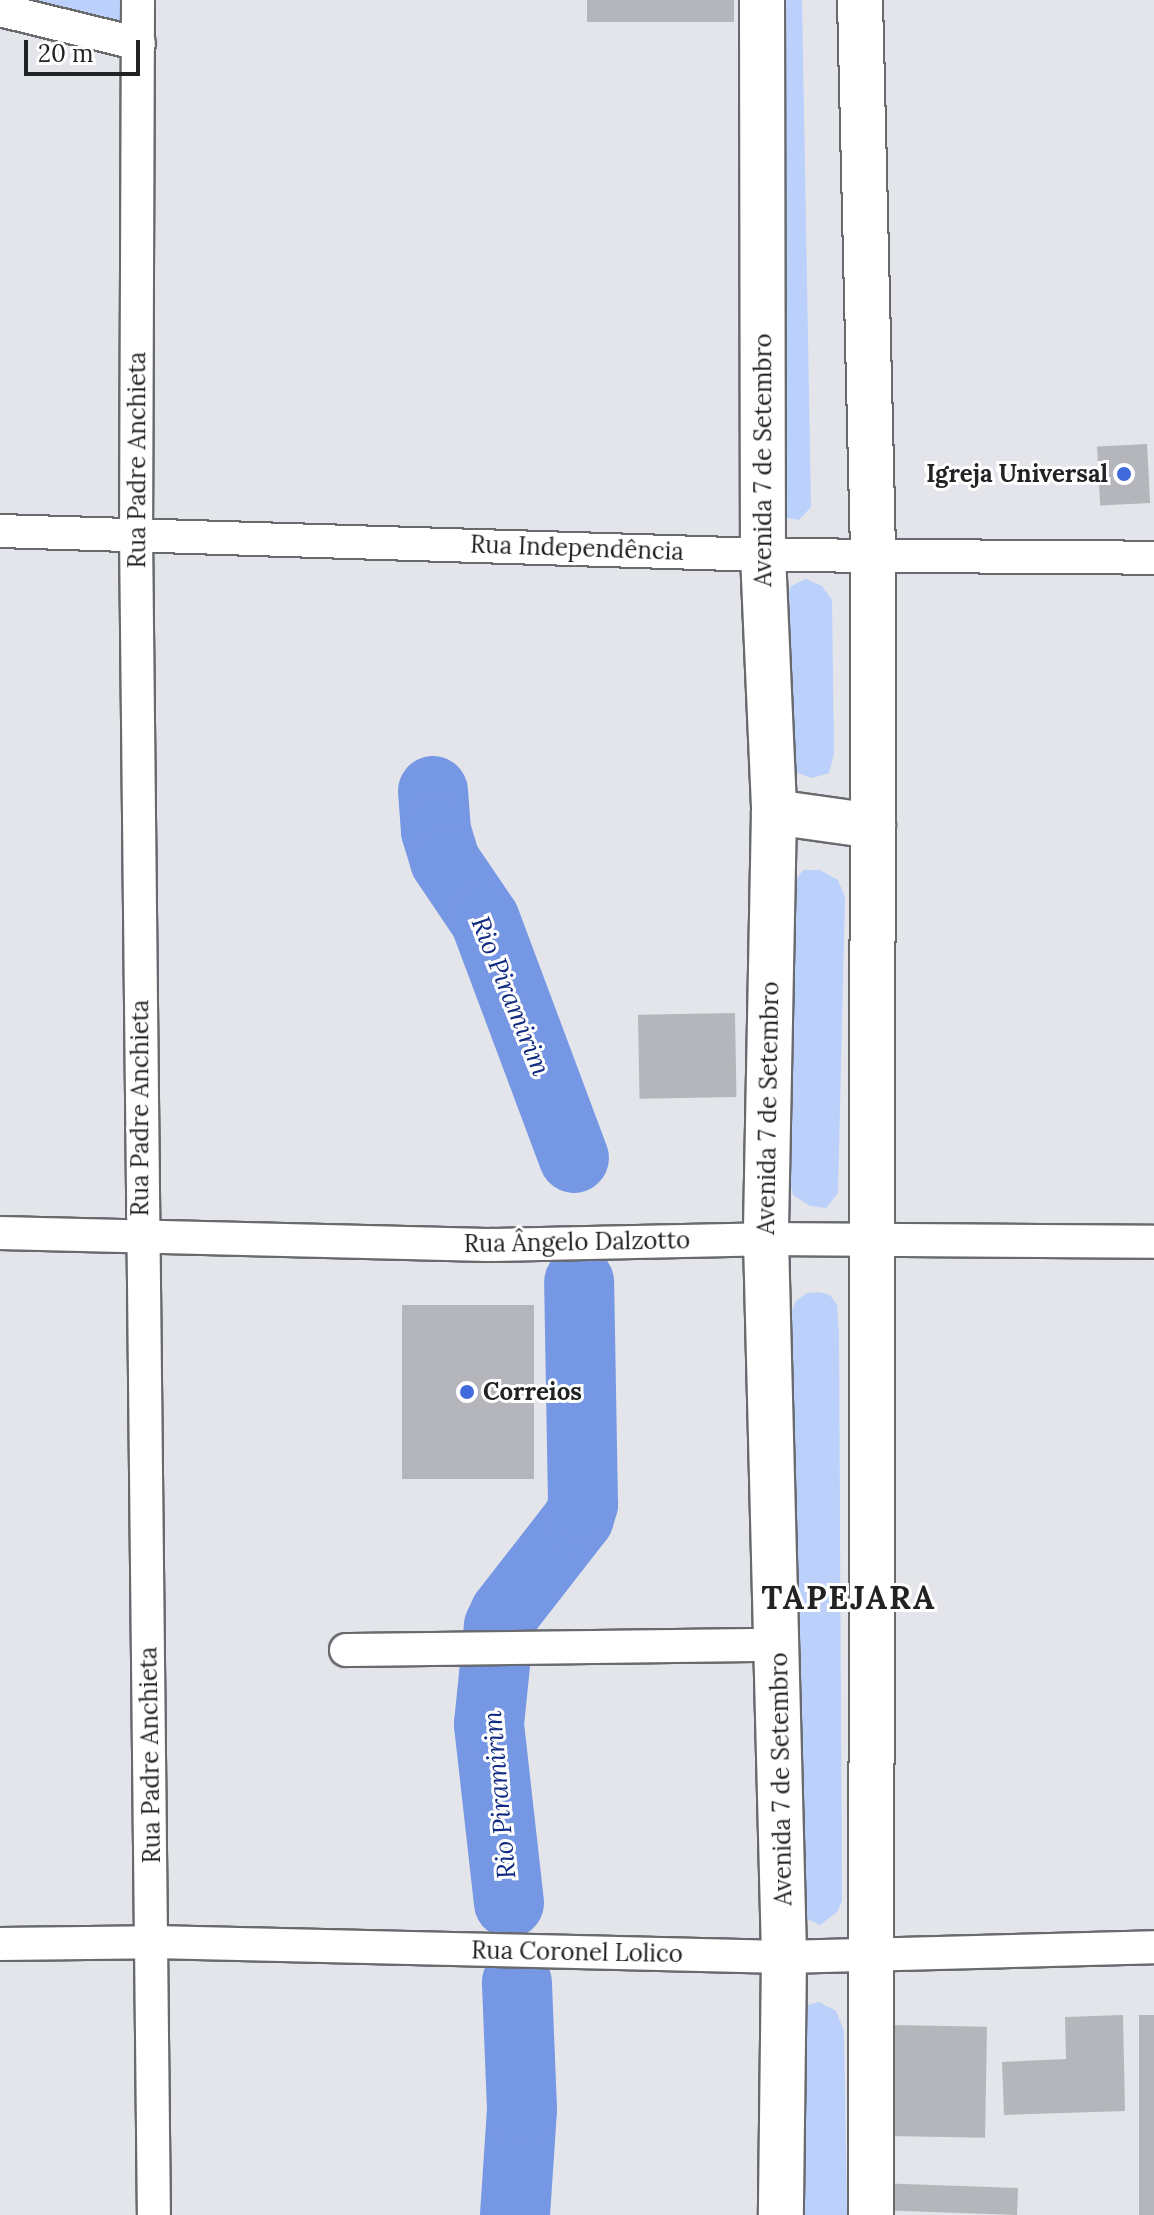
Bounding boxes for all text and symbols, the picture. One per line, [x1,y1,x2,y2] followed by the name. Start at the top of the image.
[28,24,144,74] scale bar
[38,38,94,69] text: 20 m
[749,333,777,587] street label: Avenida 7 de Setembro
[123,352,151,568] street label: Rua Padre Anchieta
[926,460,1108,488] place label: Igreja Universal
[1115,465,1133,483] marker: Igreja Universal
[470,530,684,566] street label: Rua Independência
[465,912,557,1080] water label: Rio Piramirim
[751,981,785,1235] street label: Avenida 7 de Setembro
[126,1000,154,1216] street label: Rua Padre Anchieta
[464,1226,690,1258] street label: Rua Ângelo Dalzotto
[483,1378,582,1406] place label: Correios
[458,1383,476,1401] marker: Correios
[762,1579,936,1617] district label: TAPEJARA
[134,1646,166,1864] street label: Rua Padre Anchieta
[764,1652,798,1906] street label: Avenida 7 de Setembro
[476,1710,522,1880] water label: Rio Piramirim
[471,1936,683,1968] street label: Rua Coronel Lolico

